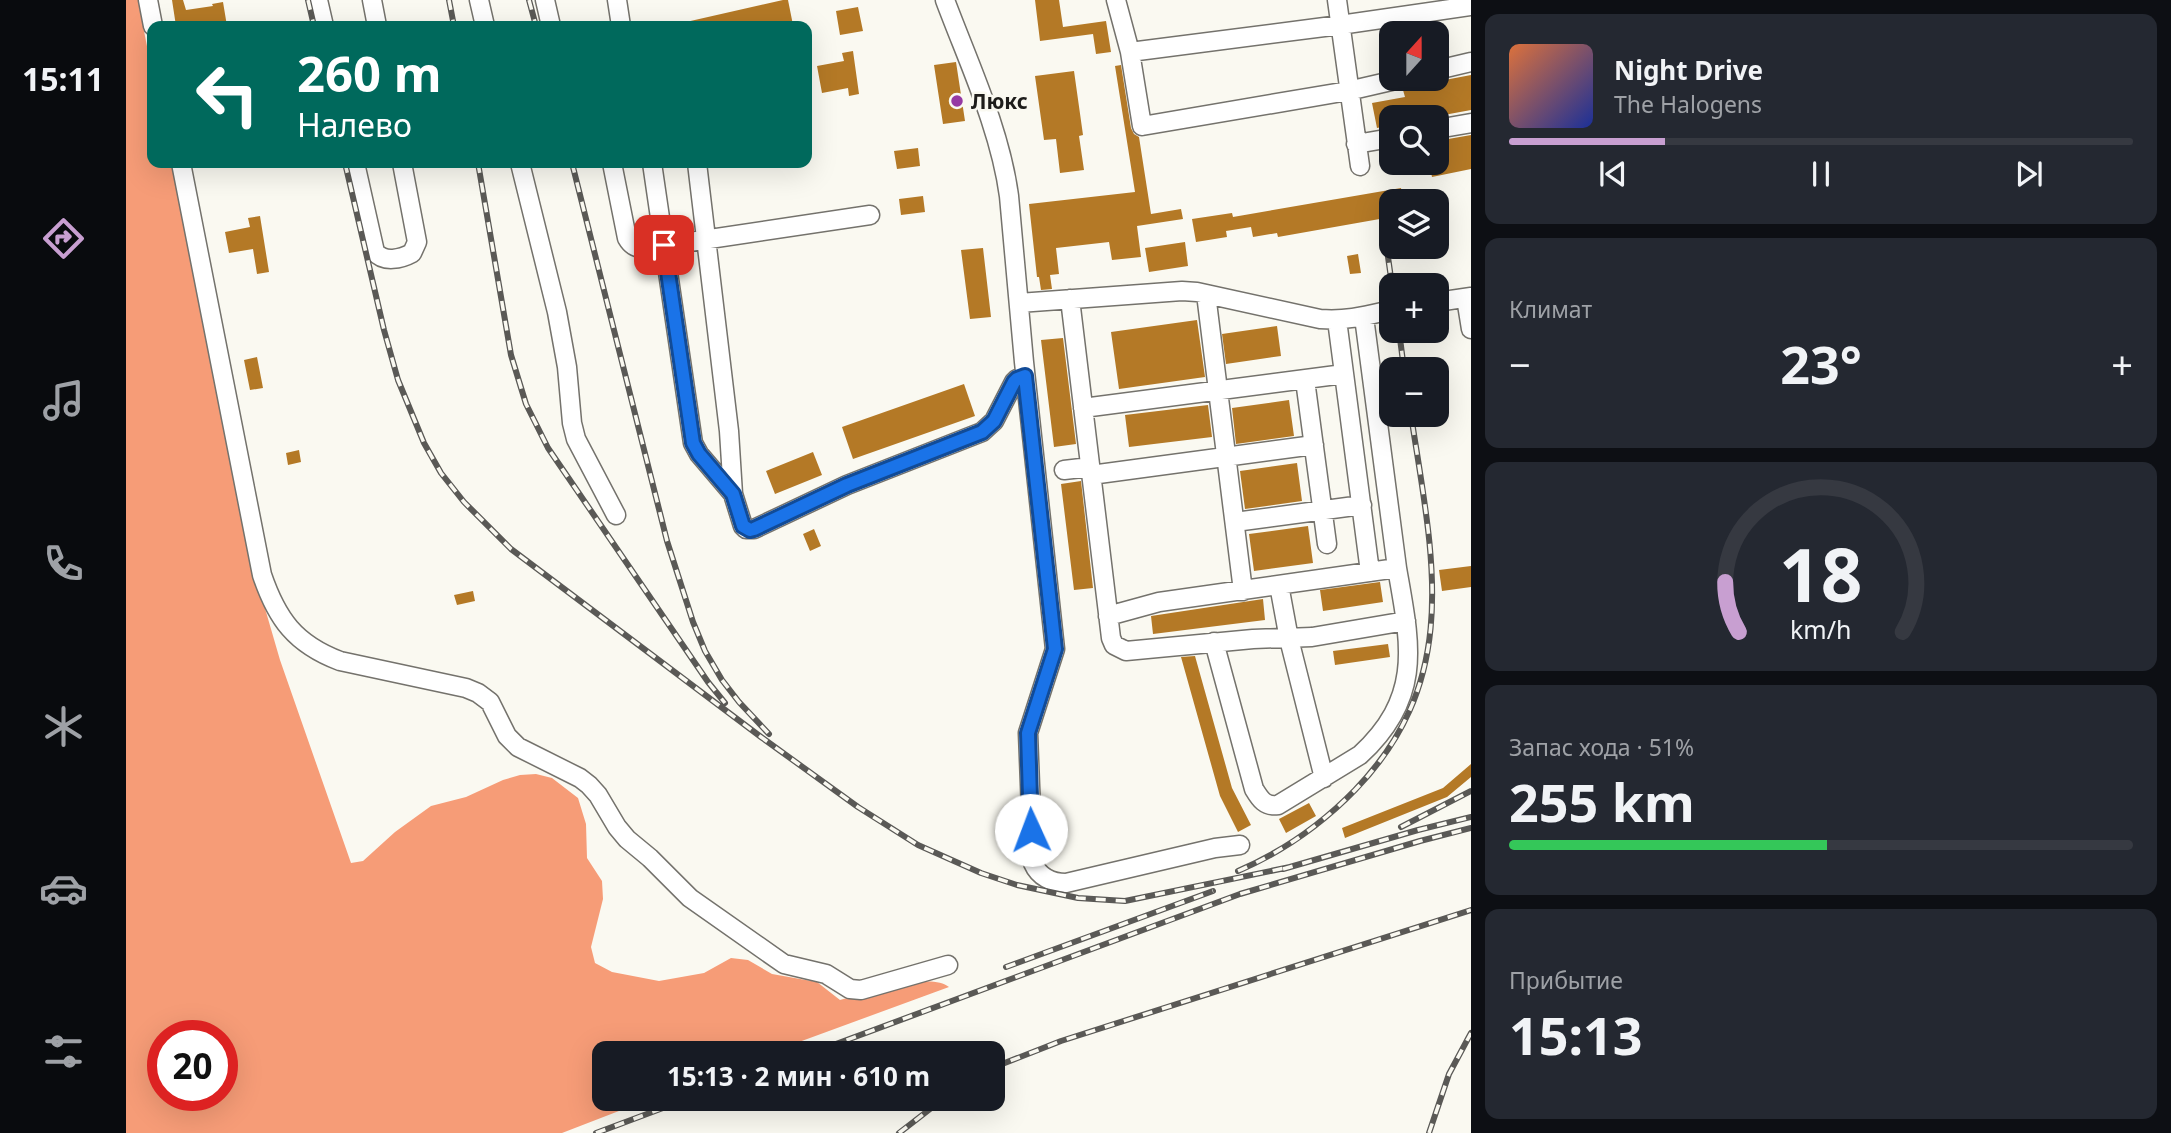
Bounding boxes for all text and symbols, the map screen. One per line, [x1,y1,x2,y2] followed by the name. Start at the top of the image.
[1379,21,1449,91] north arrow
[1379,21,1449,427] map controls
[297,40,442,106] text: 260 m
[182,49,273,140] icon: left
[1614,52,1763,88] text: Night Drive
[22,57,104,100] text: 15:11
[971,87,1028,115] place label: Люкс
[1614,88,1762,120] text: The Halogens
[949,93,965,109] marker: Люкс
[297,103,412,146] text: Налево
[1379,105,1449,175] button: search
[1594,155,1632,193] icon: previous
[1802,155,1840,193] icon: pause
[2010,155,2048,193] icon: next
[1379,189,1449,259] button: layers
[39,214,88,263] icon: directions
[634,215,694,275] pin
[645,226,683,264] icon: arrive
[1379,273,1449,343] button: +
[1509,293,1592,325] text: Климат
[1780,328,1862,399] text: 23°
[1509,338,1531,390] text: −
[2111,338,2133,390] text: +
[1379,357,1449,427] button: −
[39,376,88,425] icon: music
[1779,525,1863,624] text: 18
[39,539,88,588] icon: phone
[1790,612,1852,646] text: km/h
[39,702,88,751] icon: climate
[1509,731,1694,763] text: Запас хода · 51%
[1509,766,1695,837] text: 255 km
[994,793,1068,867] position arrow
[39,864,88,913] icon: car
[1509,964,1623,996] text: Прибытие
[1509,999,1643,1070] text: 15:13
[147,1020,238,1111] speed limit sign: 20
[39,1027,88,1076] icon: filters
[667,1058,930,1094] text: 15:13 · 2 мин · 610 m

